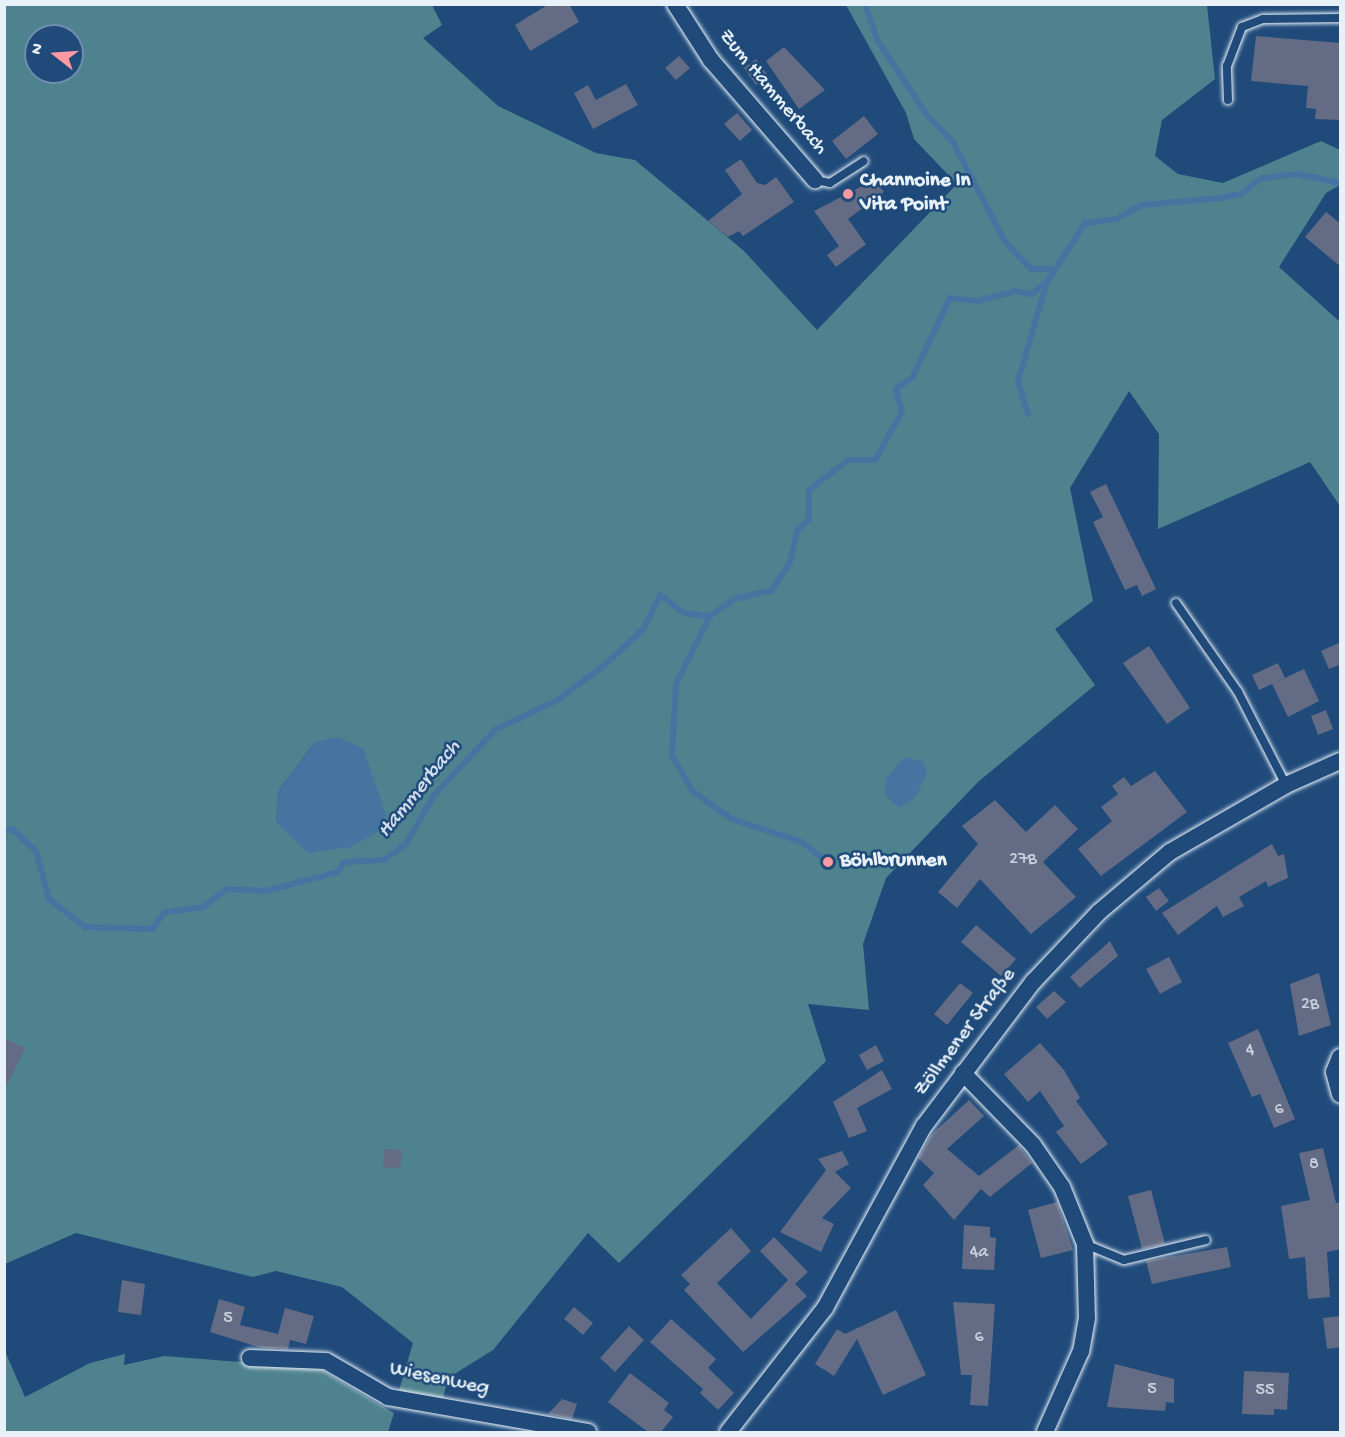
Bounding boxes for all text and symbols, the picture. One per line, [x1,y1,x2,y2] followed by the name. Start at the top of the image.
[24,24,84,84] north arrow
[712,25,832,161] street label: Zum Hammerbach
[28,41,49,57] text: N
[860,169,971,219] place label: Channoine In Vita Point
[841,187,855,201] marker: Channoine In Vita Point
[373,736,467,844] water label: Hammerbach
[840,849,947,875] place label: Böhlbrunnen
[1009,849,1037,871] house number: 27B
[821,855,835,869] marker: Böhlbrunnen
[910,964,1022,1102] street label: Zöllmener Straße
[1301,994,1319,1016] house number: 2B
[1246,1040,1254,1062] house number: 4
[1274,1099,1284,1121] house number: 6
[1309,1154,1319,1176] house number: 8
[970,1242,988,1264] house number: 4a
[223,1308,233,1330] house number: 5
[974,1327,984,1349] house number: 6
[387,1357,491,1403] street label: Wiesenweg
[1147,1379,1157,1401] house number: 5
[1256,1380,1274,1402] house number: 55

